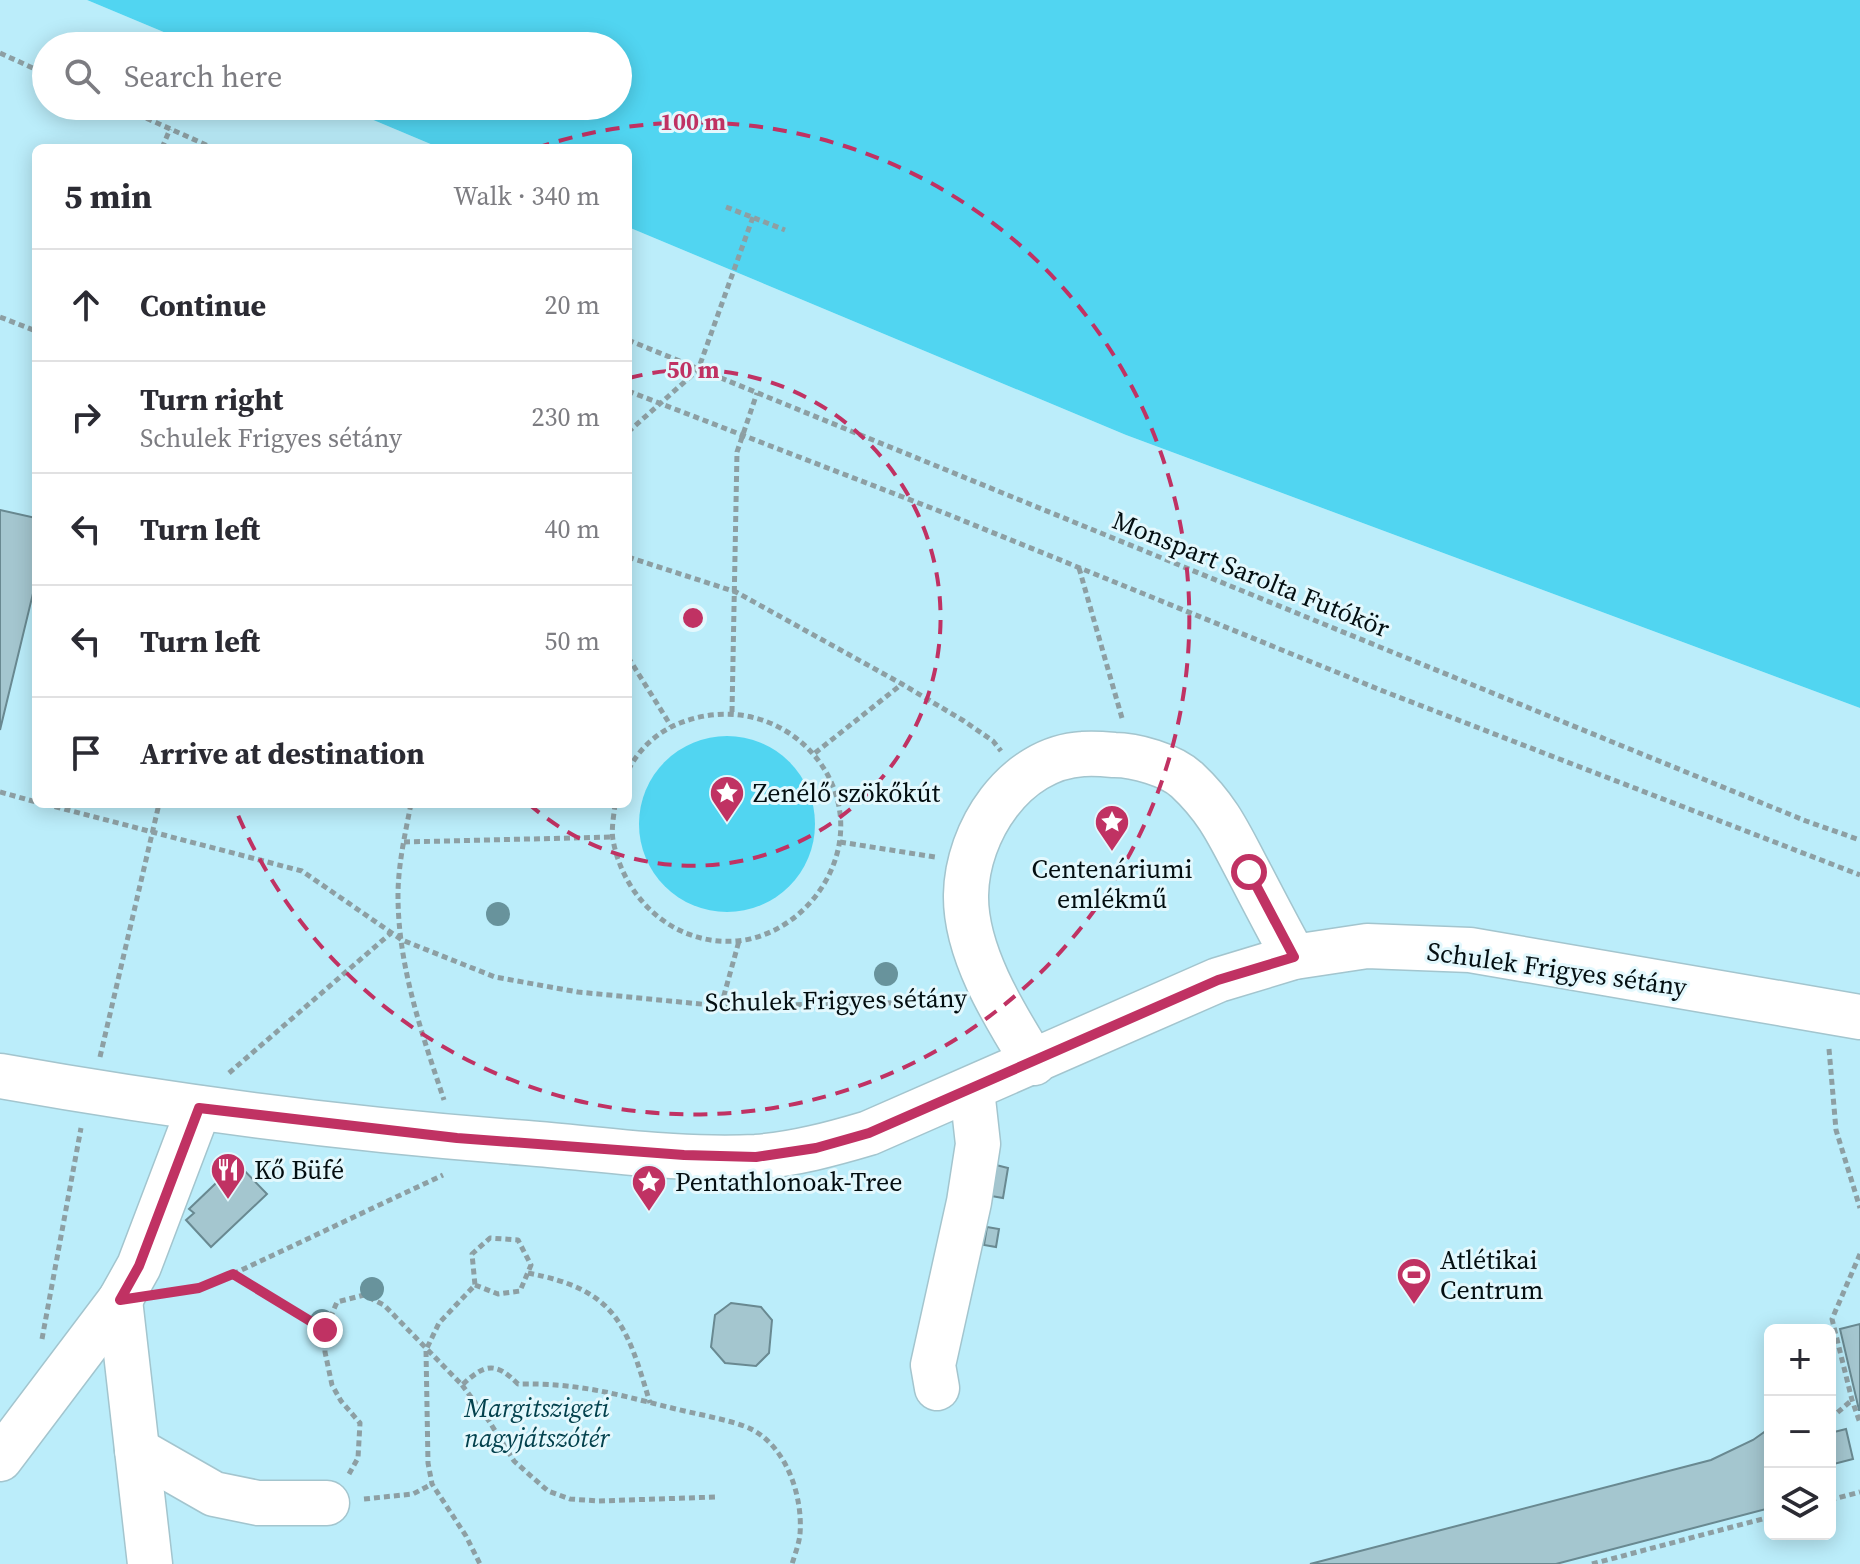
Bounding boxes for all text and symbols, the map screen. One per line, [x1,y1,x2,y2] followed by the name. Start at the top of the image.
[32,32,632,120] search box
[60,54,104,98] icon: search
[124,56,282,97] text: Search here
[660,105,726,138] text: 100 m
[64,173,152,219] text: 5 min
[453,178,600,214] text: Walk · 340 m
[64,283,108,327] icon: ahead
[140,285,266,326] text: Continue
[545,287,600,323] text: 20 m
[667,353,720,386] text: 50 m
[140,379,283,420] text: Turn right
[64,395,108,439] icon: right
[532,399,600,435] text: 230 m
[140,420,402,456] text: Schulek Frigyes sétány
[1107,502,1395,646] street label: Monspart Sarolta Futókör
[64,507,108,551] icon: left
[140,509,260,550] text: Turn left
[545,511,600,547] text: 40 m
[679,604,707,632] centre of rings
[64,619,108,663] icon: left
[140,621,260,662] text: Turn left
[545,623,600,659] text: 50 m
[64,731,108,775] icon: arrive
[140,733,425,774] text: Arrive at destination
[708,774,746,824] place icon: Zenélő szökőkút
[753,775,941,811] place label: Zenélő szökőkút
[1093,803,1131,853] place icon: Centenáriumi emlékmű
[1032,851,1192,917] place label: Centenáriumi emlékmű
[1231,854,1267,890] route start
[1425,933,1690,1005] street label: Schulek Frigyes sétány
[705,980,968,1020] street label: Schulek Frigyes sétány
[209,1151,247,1201] restaurant icon: Kő Büfé
[254,1152,344,1188] place label: Kő Büfé
[630,1163,668,1213] place icon: Pentathlonoak-Tree
[675,1164,903,1200] place label: Pentathlonoak-Tree
[1440,1242,1543,1308] place label: Atlétikai Centrum
[1395,1256,1433,1306] sports icon: Atlétikai Centrum
[307,1312,343,1348] route end
[1764,1324,1836,1540] map controls
[1764,1324,1836,1396] button: +
[464,1390,610,1456] park label: Margitszigeti nagyjátszótér
[1764,1396,1836,1468] button: −
[1764,1468,1836,1540] button: layers

